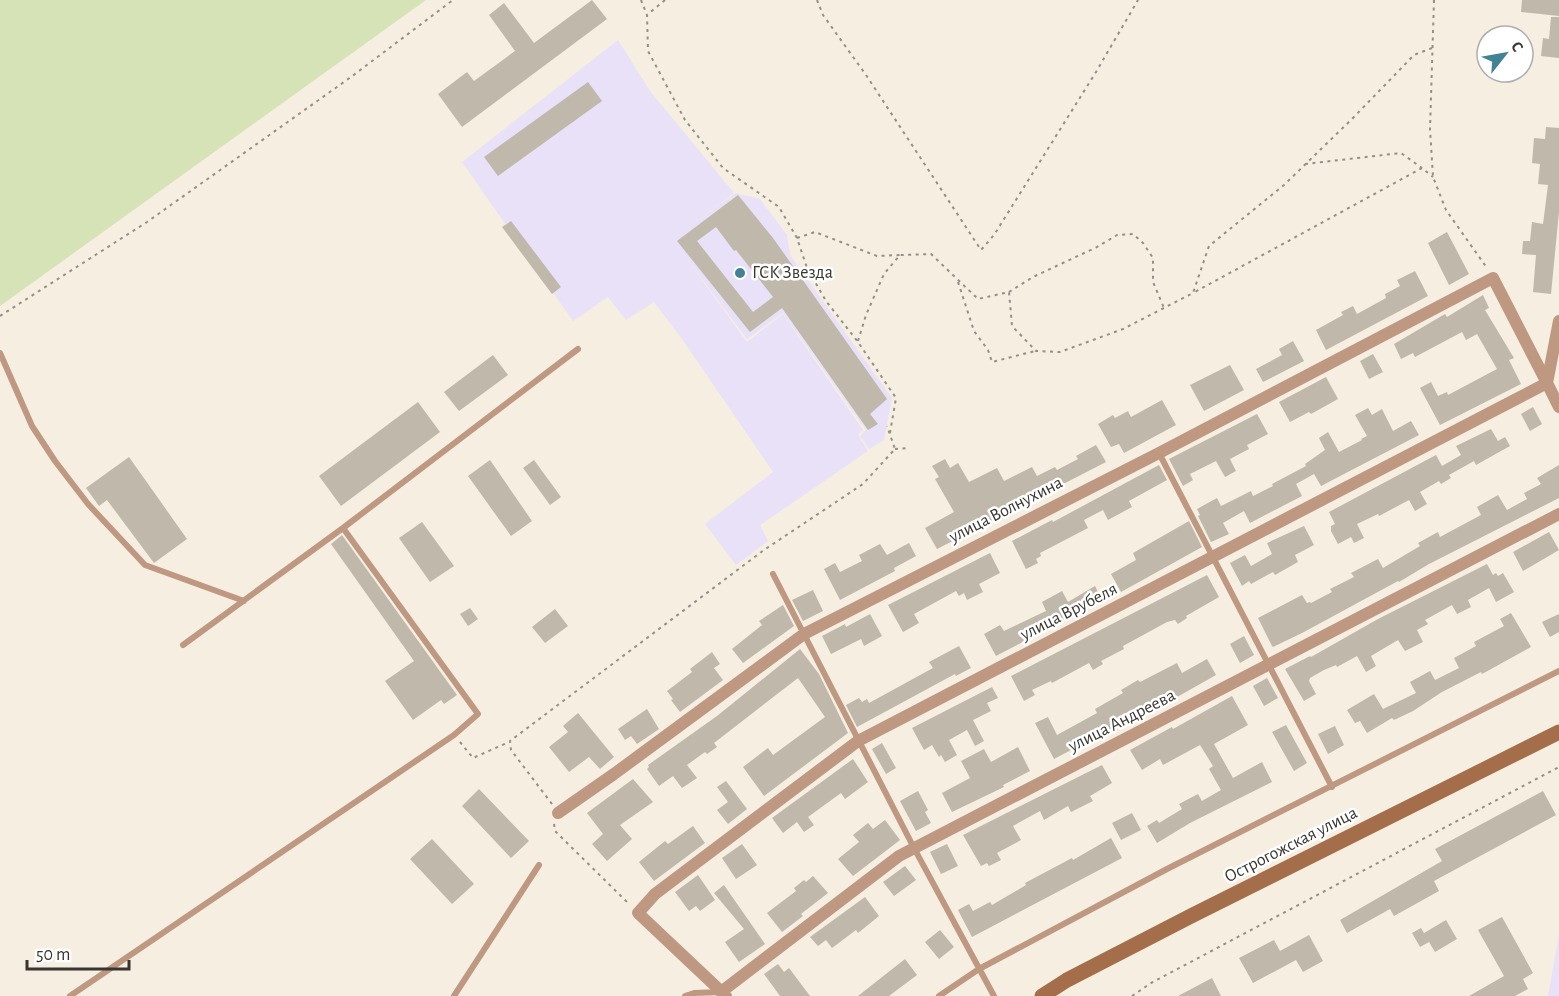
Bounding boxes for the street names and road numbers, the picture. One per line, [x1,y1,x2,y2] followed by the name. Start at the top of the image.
[945,474,1066,547] street label: улица Волнухина
[1016,579,1120,645] street label: улица Врубеля
[1065,686,1178,756] street label: улица Андреева
[1222,804,1360,886] street label: Острогожская улица

